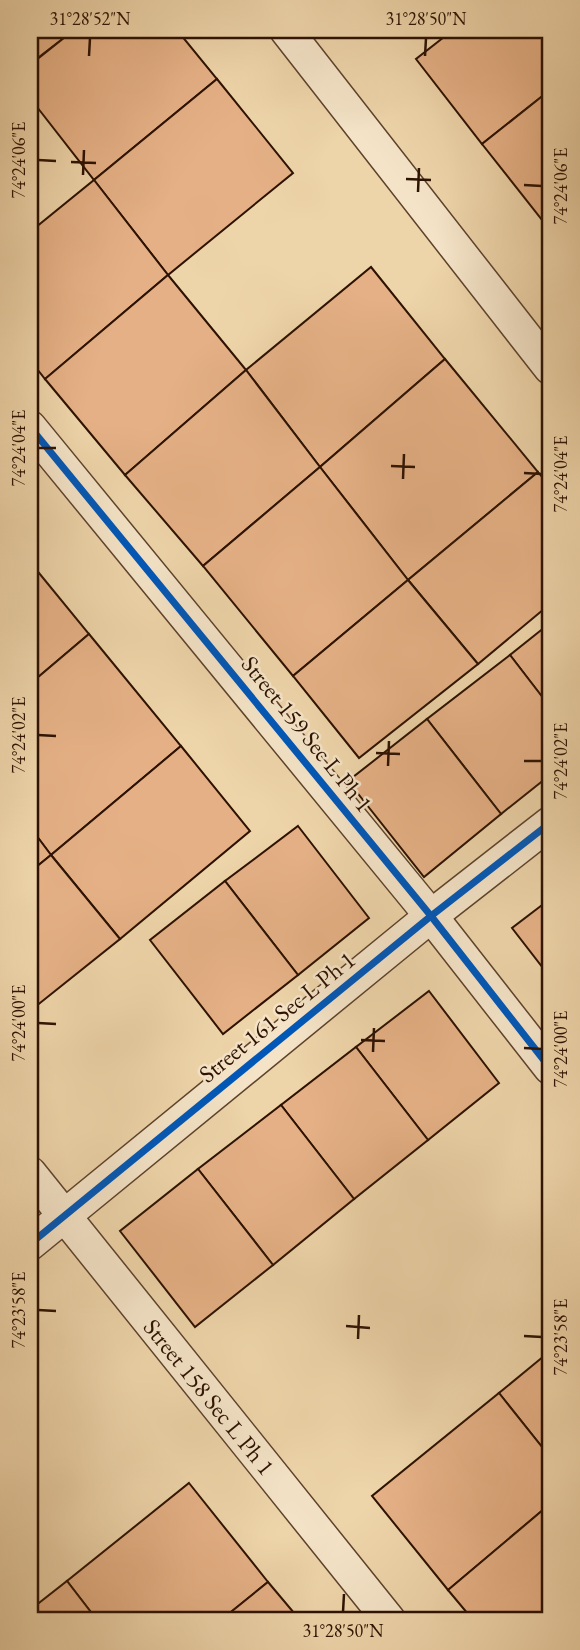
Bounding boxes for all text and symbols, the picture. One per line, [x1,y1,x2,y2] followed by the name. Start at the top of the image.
[50,7,131,30] text: 31°28'52"N
[386,7,467,30] text: 31°28'50"N
[7,122,30,198] text: 74°24'06"E
[549,148,572,224] text: 74°24'06"E
[7,410,30,486] text: 74°24'04"E
[549,436,572,512] text: 74°24'04"E
[235,649,380,818] street label: Street 159 Sec L Ph 1
[7,697,30,773] text: 74°24'02"E
[549,723,572,799] text: 74°24'02"E
[192,944,361,1089] street label: Street 161 Sec L Ph 1
[7,985,30,1061] text: 74°24'00"E
[549,1011,572,1087] text: 74°24'00"E
[7,1272,30,1348] text: 74°23'58"E
[549,1299,572,1375] text: 74°23'58"E
[137,1312,282,1481] street label: Street 158 Sec L Ph 1
[303,1619,384,1642] text: 31°28'50"N

